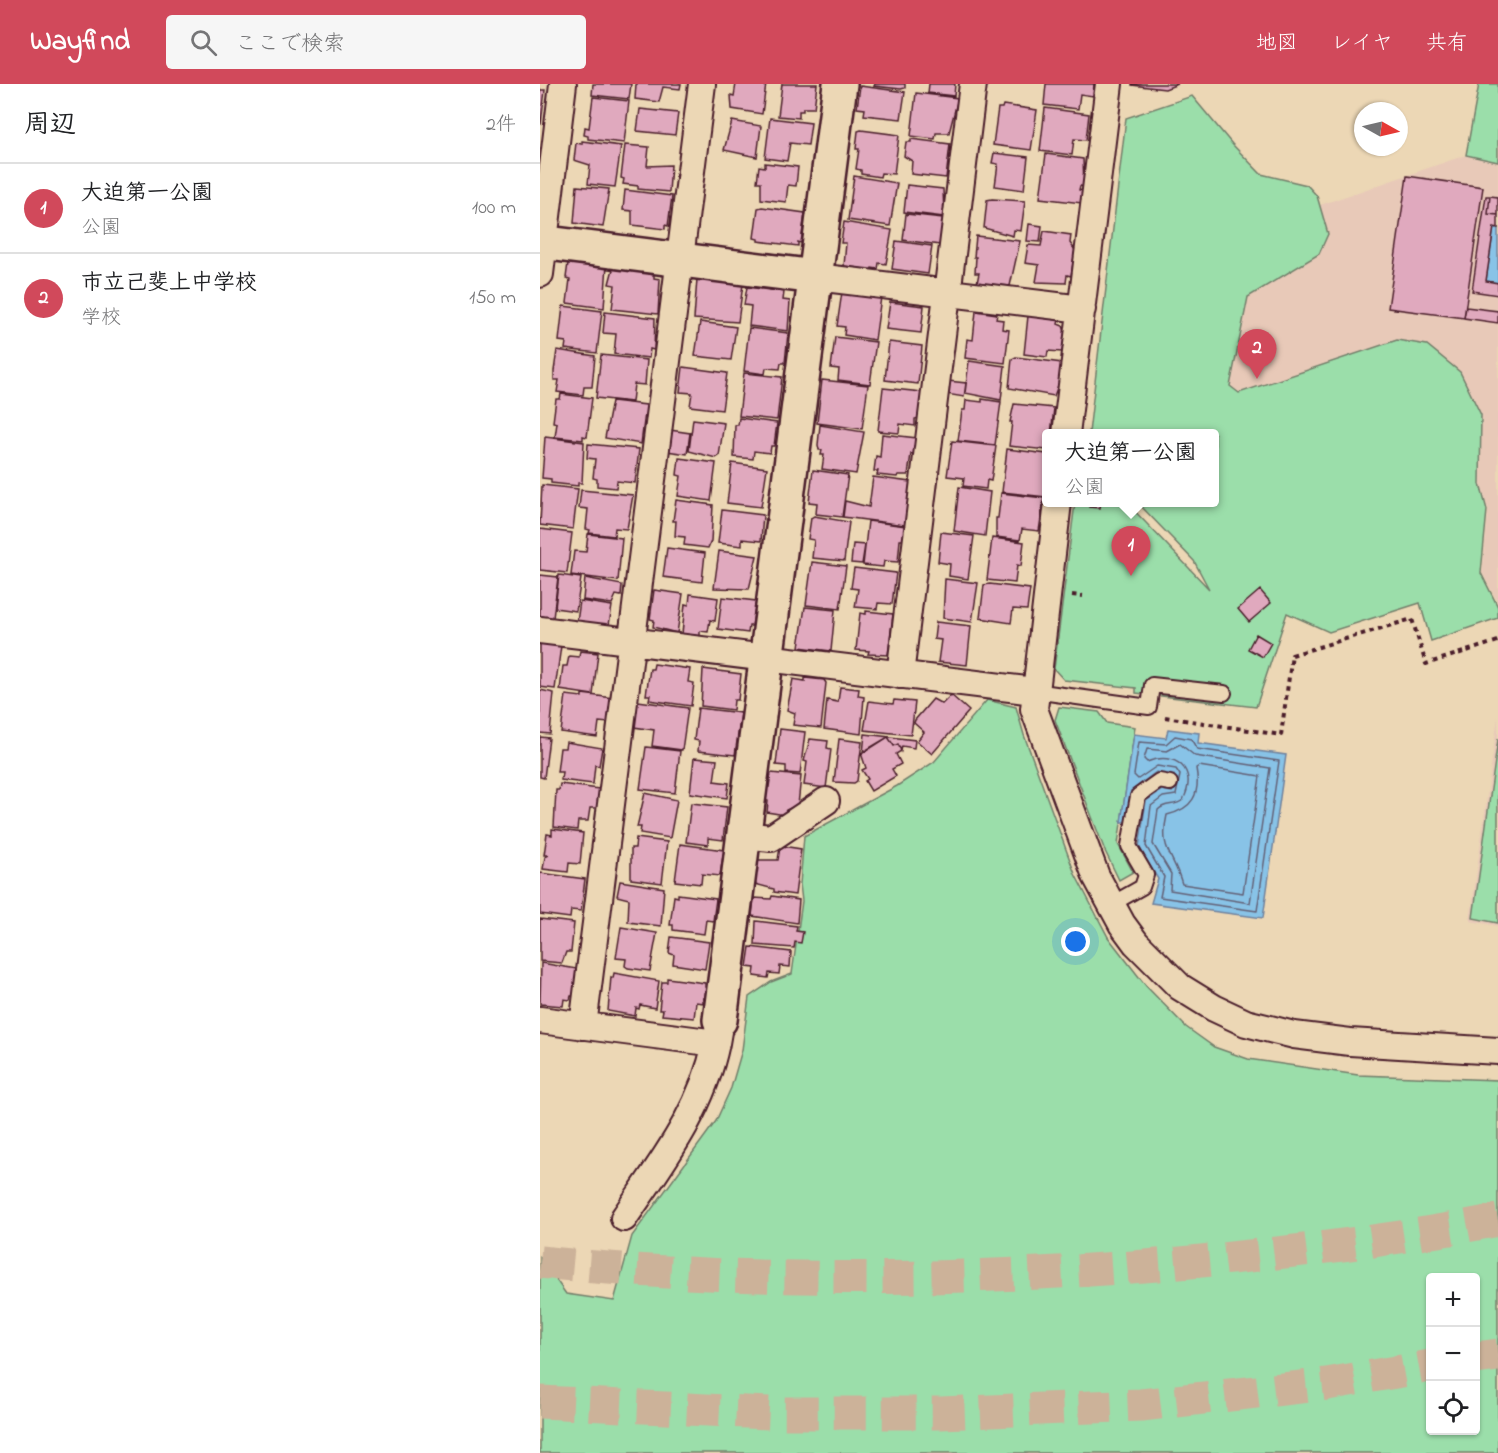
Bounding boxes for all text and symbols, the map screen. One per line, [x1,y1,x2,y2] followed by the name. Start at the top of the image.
[166,15,586,69] search box
[30,22,130,63] text: Wayfind
[187,26,220,59] icon: search
[235,29,345,61] text: ここで検索
[1256,29,1298,59] text: 地図
[1331,29,1393,59] text: レイヤ
[1426,29,1468,59] text: 共有
[1354,102,1408,156] north arrow
[24,107,76,145] text: 周辺
[486,111,516,140] text: 2件
[81,178,213,210] text: 大迫第一公園
[40,194,47,223] text: 1
[472,194,516,223] text: 100 m
[81,214,121,243] text: 公園
[81,268,257,300] text: 市立己斐上中学校
[39,284,48,313] text: 2
[469,284,516,313] text: 150 m
[81,304,121,333] text: 学校
[1238,330,1276,379] pin: 2
[1042,429,1219,507] popup
[1064,438,1197,470] text: 大迫第一公園
[1064,474,1104,503] text: 公園
[1112,526,1150,576] pin: 1
[1061,927,1090,956] your location
[1426,1273,1480,1435] map controls
[1426,1273,1480,1327] button: +
[1426,1327,1480,1381] button: −
[1426,1381,1480,1435] button: locate

